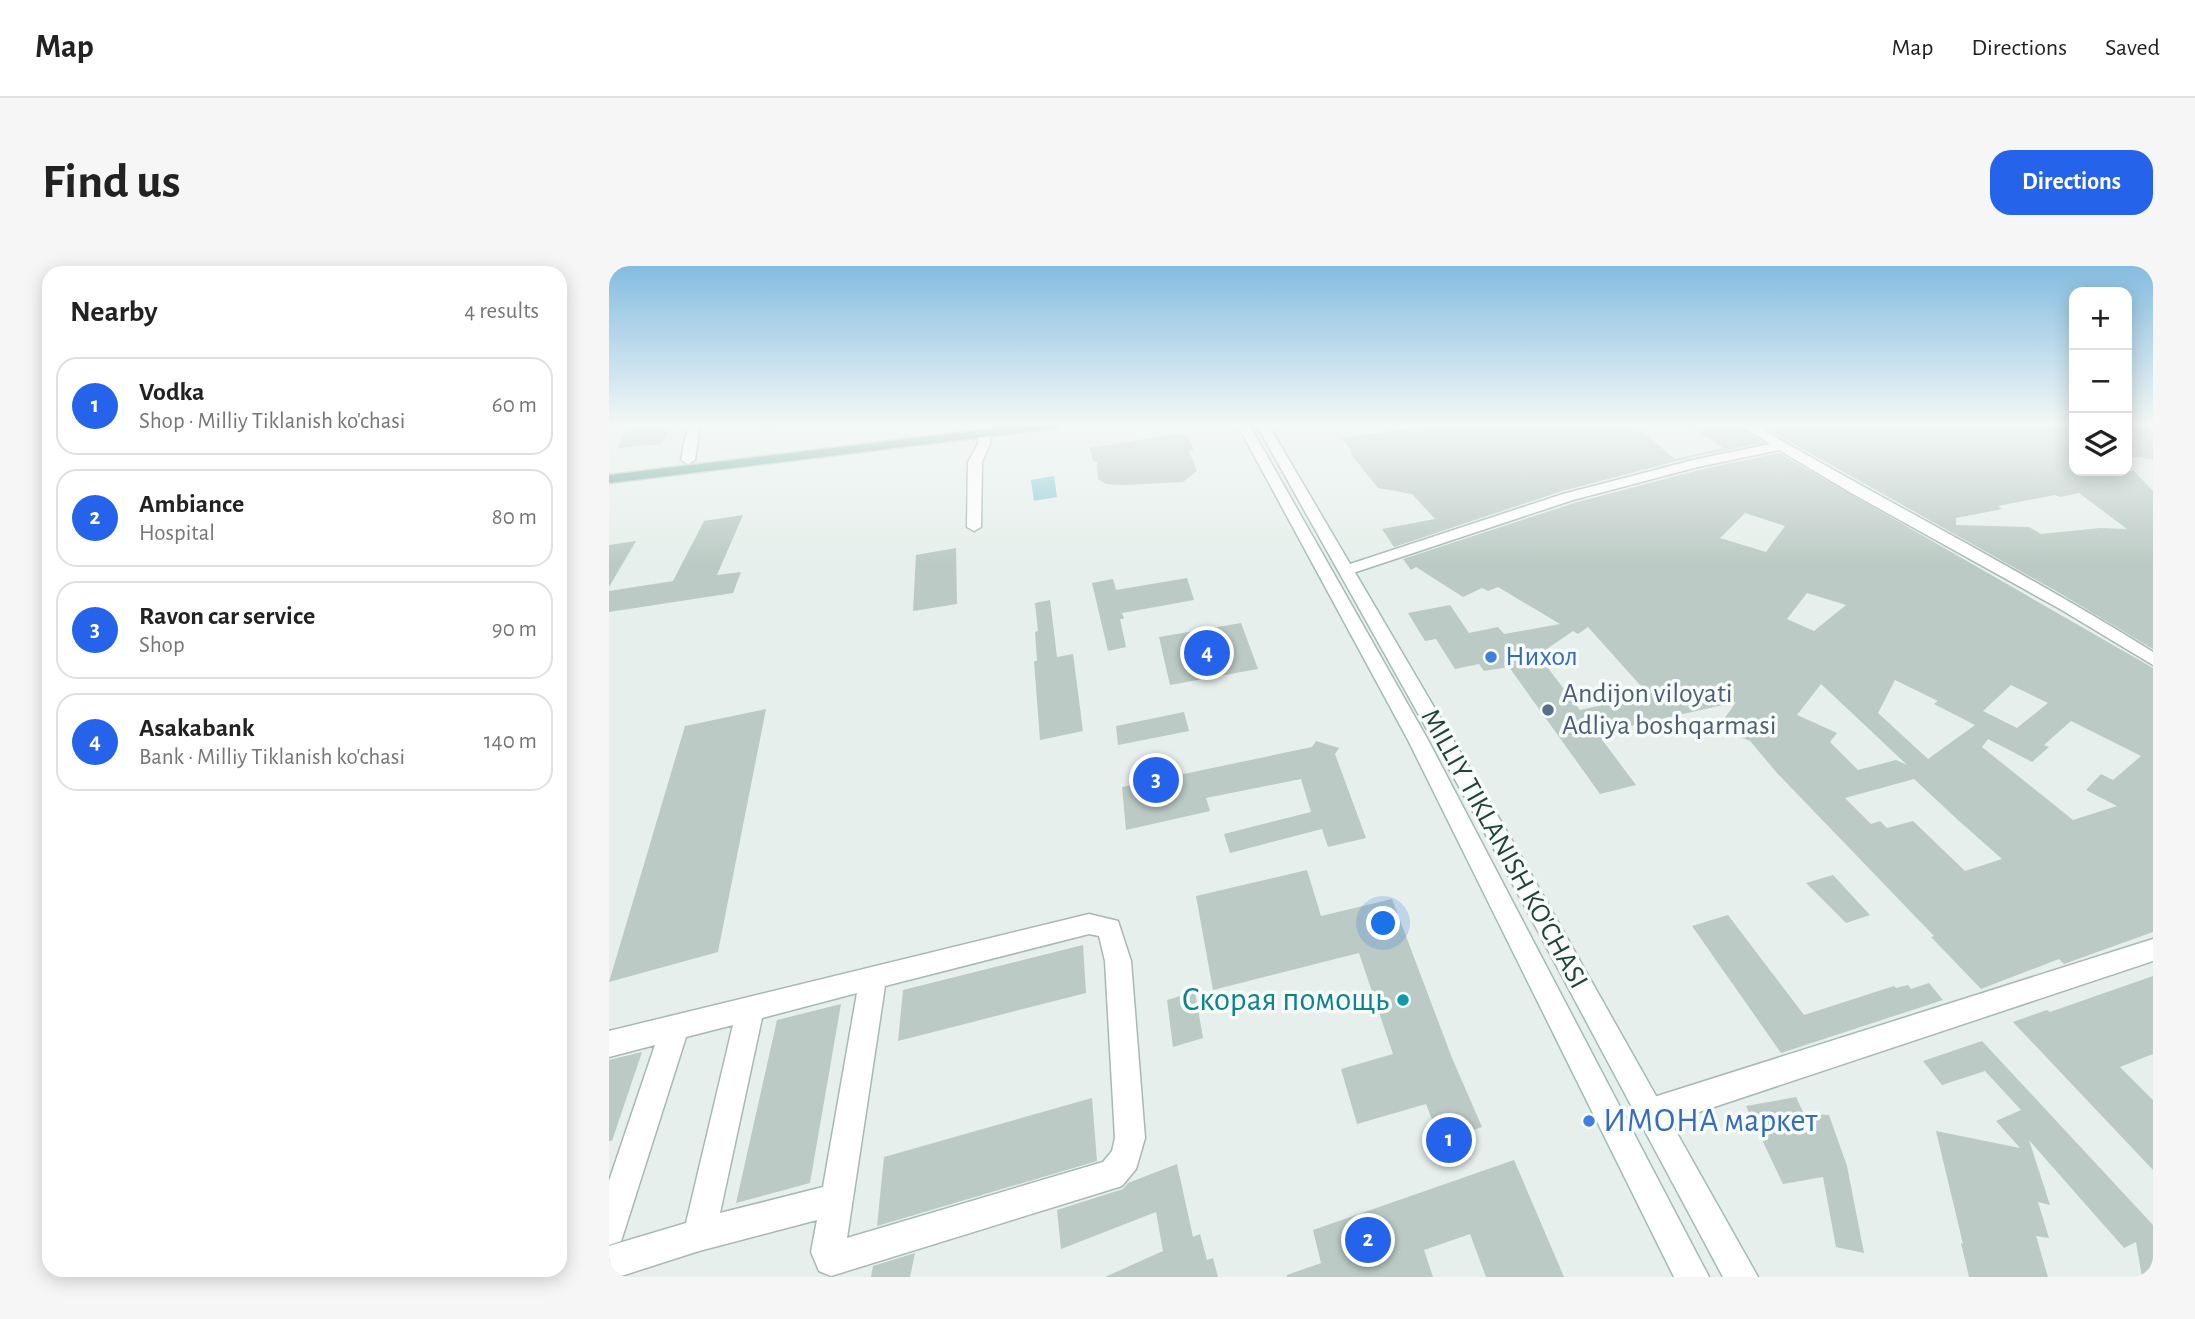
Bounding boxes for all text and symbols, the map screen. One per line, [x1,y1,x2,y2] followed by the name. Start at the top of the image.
[35,31,94,64] text: Map
[1891,36,1933,60] text: Map
[1971,36,2067,60] text: Directions
[2105,36,2160,60] text: Saved
[1990,150,2153,215] button: Directions
[42,158,181,207] text: Find us
[2069,287,2132,476] map controls
[2069,287,2132,350] button: +
[70,297,158,327] text: Nearby
[464,300,539,323] text: 4 results
[2069,350,2132,413] button: −
[139,379,205,405] text: Vodka
[91,394,99,417] text: 1
[492,394,537,417] text: 60 m
[139,410,405,433] text: Shop · Milliy Tiklanish ko'chasi
[2069,413,2132,476] button: layers
[139,491,244,517] text: Ambiance
[90,506,100,529] text: 2
[492,506,537,529] text: 80 m
[139,522,215,545] text: Hospital
[139,603,315,629] text: Ravon car service
[90,618,100,641] text: 3
[492,618,537,641] text: 90 m
[1184,627,1230,679] pin: 4
[139,634,185,657] text: Shop
[1505,643,1578,671] place label: Нихол
[1483,649,1499,665] marker: Нихол
[1562,680,1776,740] place label: Andijon viloyati Adliya boshqarmasi
[1540,702,1556,718] marker: Andijon viloyati Adliya boshqarmasi
[1415,705,1593,993] street label: MILLIY TIKLANISH KO'CHASI
[139,715,255,741] text: Asakabank
[89,730,101,753] text: 4
[484,730,537,753] text: 140 m
[139,746,405,769] text: Bank · Milliy Tiklanish ko'chasi
[1133,754,1179,806] pin: 3
[1366,906,1400,940] your location
[1181,984,1389,1017] place label: Скорая помощь
[1395,992,1411,1008] marker: Скорая помощь
[1603,1105,1819,1138] place label: ИМОНА маркет
[1581,1113,1597,1129] marker: ИМОНА маркет
[1426,1114,1472,1166] pin: 1
[1345,1214,1391,1266] pin: 2

